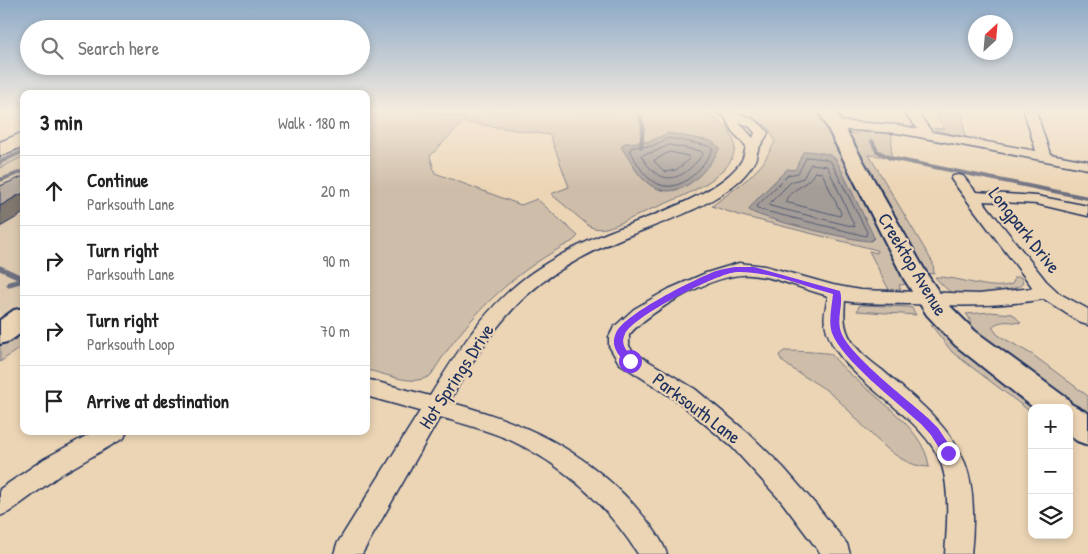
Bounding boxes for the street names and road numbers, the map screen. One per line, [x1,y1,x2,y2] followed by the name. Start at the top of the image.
[983,182,1067,279] street label: Longpark Drive
[872,208,954,321] street label: Creektop Avenue
[412,318,500,434] street label: Hot Springs Drive
[648,366,747,450] street label: Parksouth Lane

